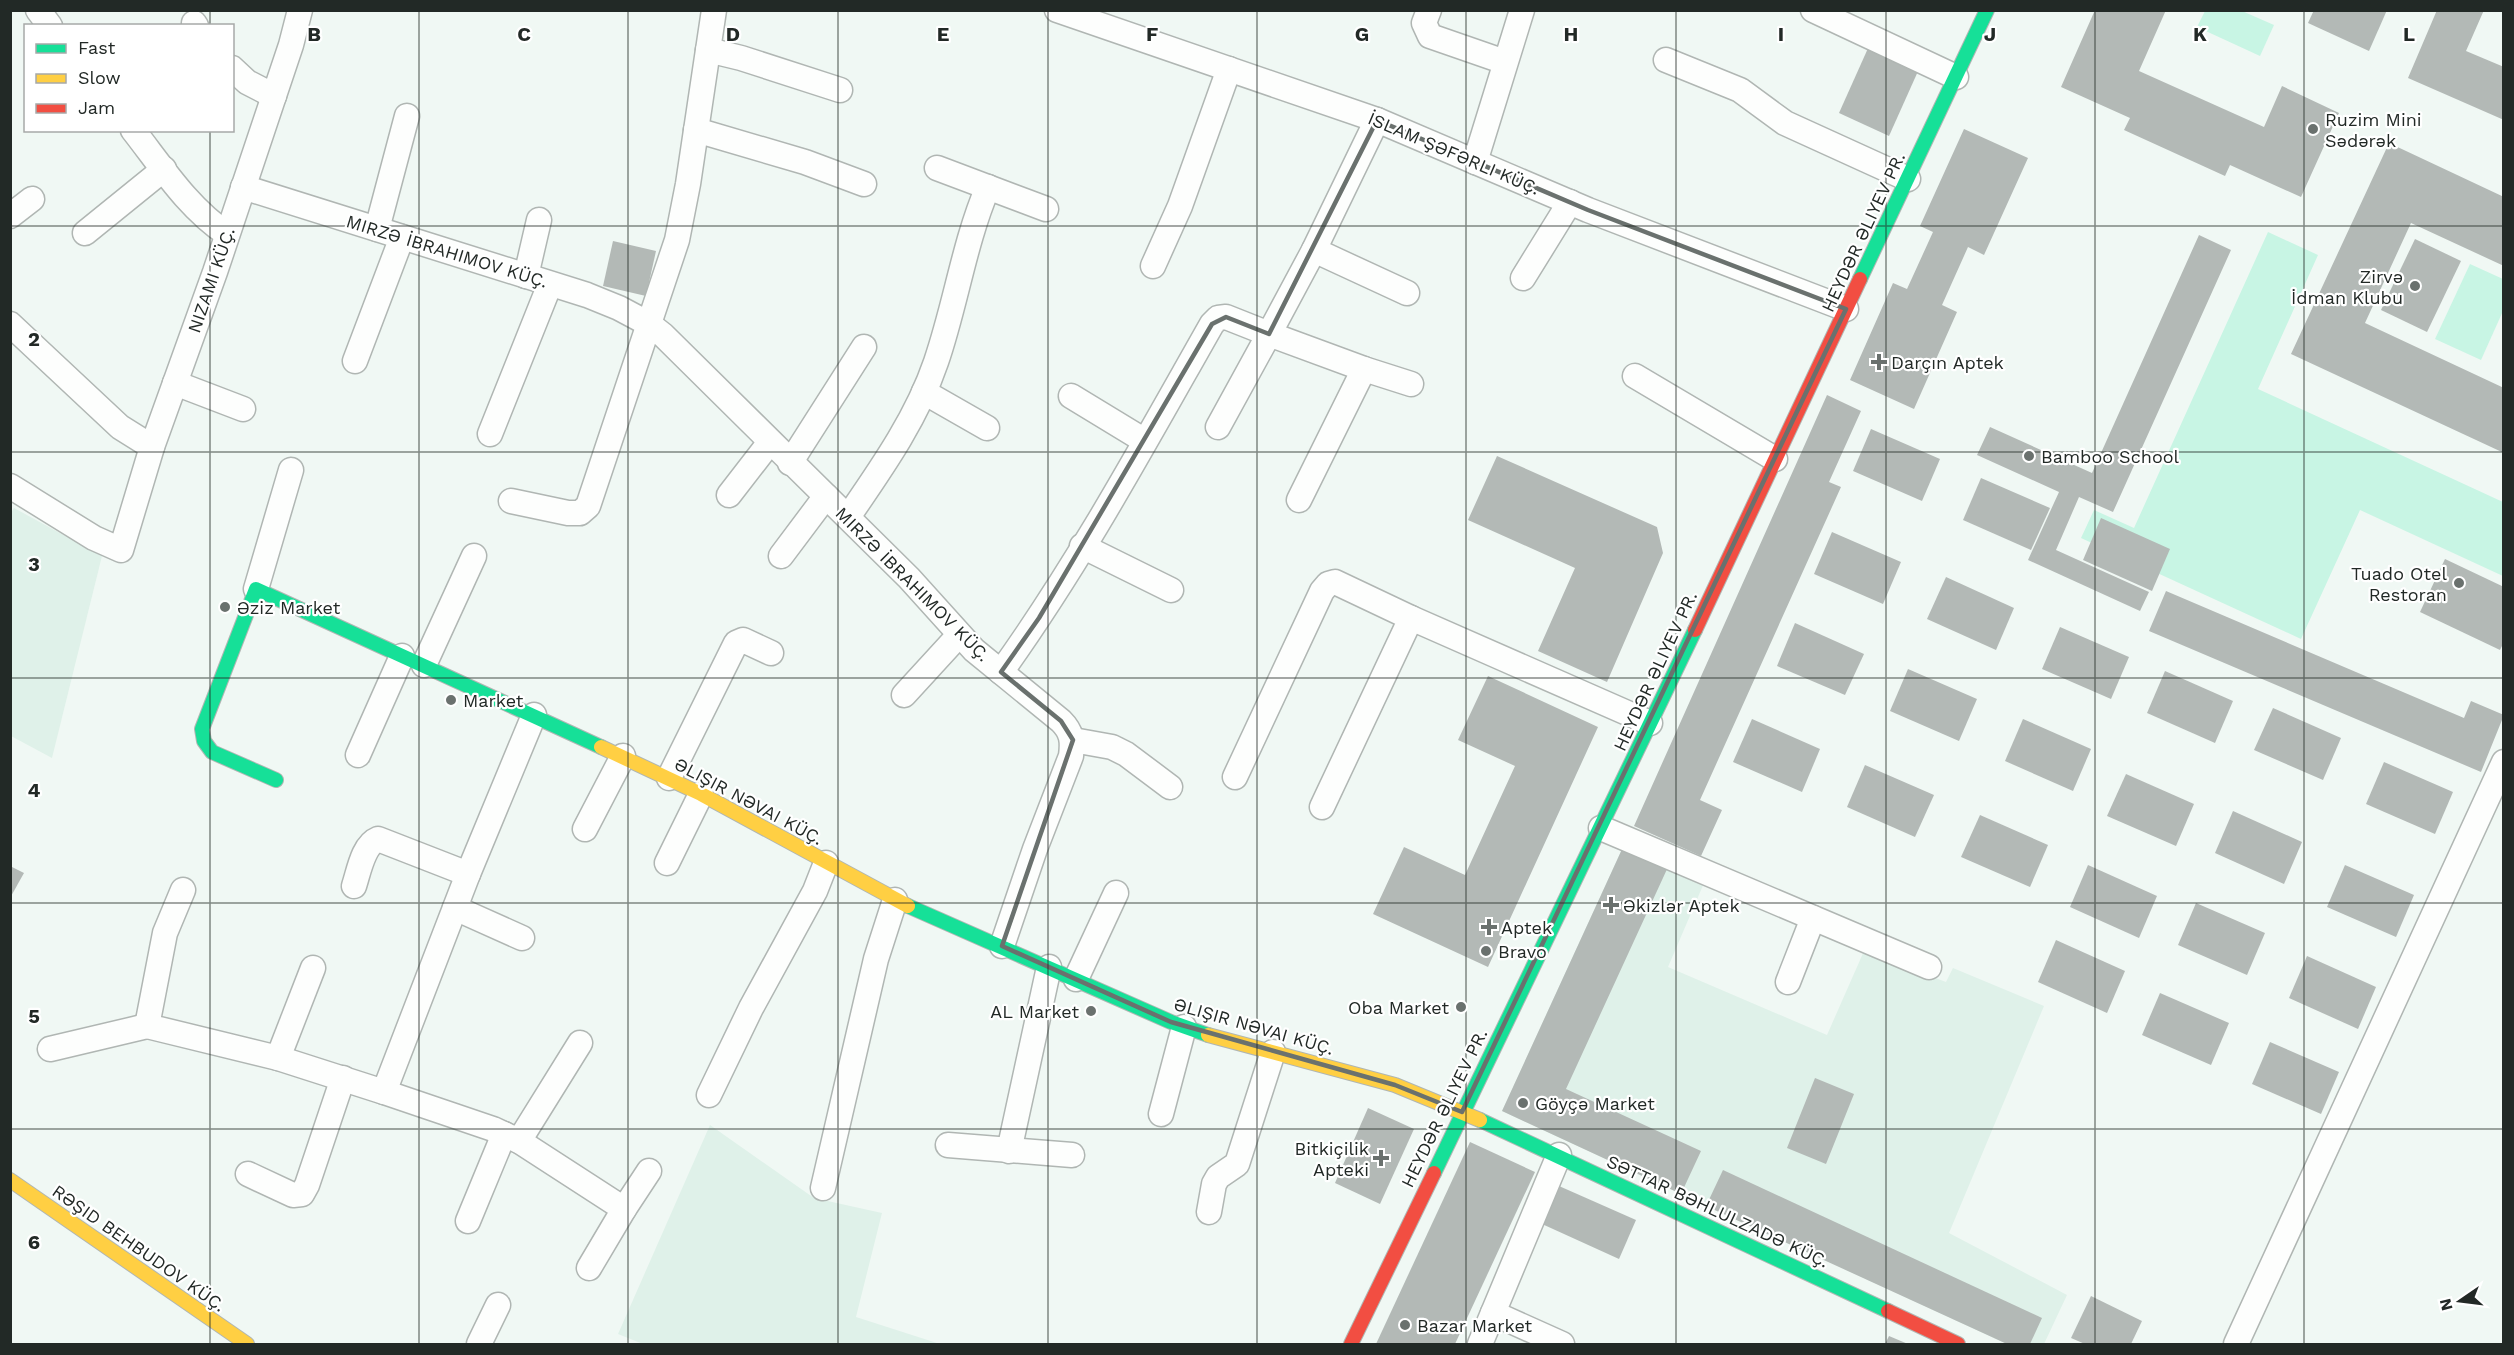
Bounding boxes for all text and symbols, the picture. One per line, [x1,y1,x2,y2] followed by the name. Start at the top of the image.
[307,22,321,46] text: B
[517,22,531,46] text: C
[726,22,740,46] text: D
[937,22,949,46] text: E
[1146,22,1158,46] text: F
[1355,22,1369,46] text: G
[1564,22,1578,46] text: H
[1778,22,1784,46] text: I
[1984,22,1996,46] text: J
[2193,22,2207,46] text: K
[2403,22,2415,46] text: L
[24,24,234,132] legend
[78,37,116,58] text: Fast
[78,67,121,88] text: Slow
[78,97,115,118] text: Jam
[1365,107,1543,199] street label: İSLAM ŞƏFƏRLI KÜÇ.
[2325,109,2422,151] place label: Ruzim Mini Sədərək
[2306,122,2320,136] marker: Ruzim Mini Sədərək
[1817,149,1909,315] street label: HEYDƏR ƏLIYEV PR.
[344,210,550,292] street label: MIRZƏ İBRAHIMOV KÜÇ.
[183,225,239,335] street label: NIZAMI KÜÇ.
[2291,266,2403,308] place label: Zirvə İdman Klubu
[2408,279,2422,293] marker: Zirvə İdman Klubu
[28,327,40,351] text: 2
[1891,352,2004,373] place label: Darçın Aptek
[1872,355,1886,369] marker: Darçın Aptek
[2041,446,2179,467] place label: Bamboo School
[2022,449,2036,463] marker: Bamboo School
[832,503,994,665] street label: MIRZƏ İBRAHIMOV KÜÇ.
[28,552,40,576] text: 3
[2351,563,2447,605] place label: Tuado Otel Restoran
[2452,576,2466,590] marker: Tuado Otel Restoran
[1609,588,1701,754] street label: HEYDƏR ƏLIYEV PR.
[237,597,341,618] place label: Əziz Market
[218,600,232,614] marker: Əziz Market
[463,690,524,711] place label: Market
[444,693,458,707] marker: Market
[671,753,827,849] street label: ƏLIŞIR NƏVAI KÜÇ.
[28,778,41,802] text: 4
[1623,895,1740,916] place label: Əkizlər Aptek
[1604,898,1618,912] marker: Əkizlər Aptek
[1501,917,1552,938] place label: Aptek
[1482,920,1496,934] marker: Aptek
[1498,941,1547,962] place label: Bravo
[1479,944,1493,958] marker: Bravo
[1172,993,1336,1059] street label: ƏLIŞIR NƏVAI KÜÇ.
[1348,997,1449,1018] place label: Oba Market
[1454,1000,1468,1014] marker: Oba Market
[990,1001,1079,1022] place label: AL Market
[28,1004,40,1028] text: 5
[1084,1004,1098,1018] marker: AL Market
[1396,1025,1492,1191] street label: HEYDƏR ƏLIYEV PR.
[1535,1093,1655,1114] place label: Göyçə Market
[1516,1096,1530,1110] marker: Göyçə Market
[1295,1138,1369,1180] place label: Bitkiçilik Apteki
[1604,1150,1832,1272] street label: SƏTTAR BƏHLULZADƏ KÜÇ.
[1374,1151,1388,1165] marker: Bitkiçilik Apteki
[48,1180,230,1316] street label: RƏŞID BEHBUDOV KÜÇ.
[28,1230,40,1254] text: 6
[2430,1271,2490,1331] north arrow
[2435,1296,2457,1313] text: N
[1417,1315,1533,1336] place label: Bazar Market
[1398,1318,1412,1332] marker: Bazar Market

